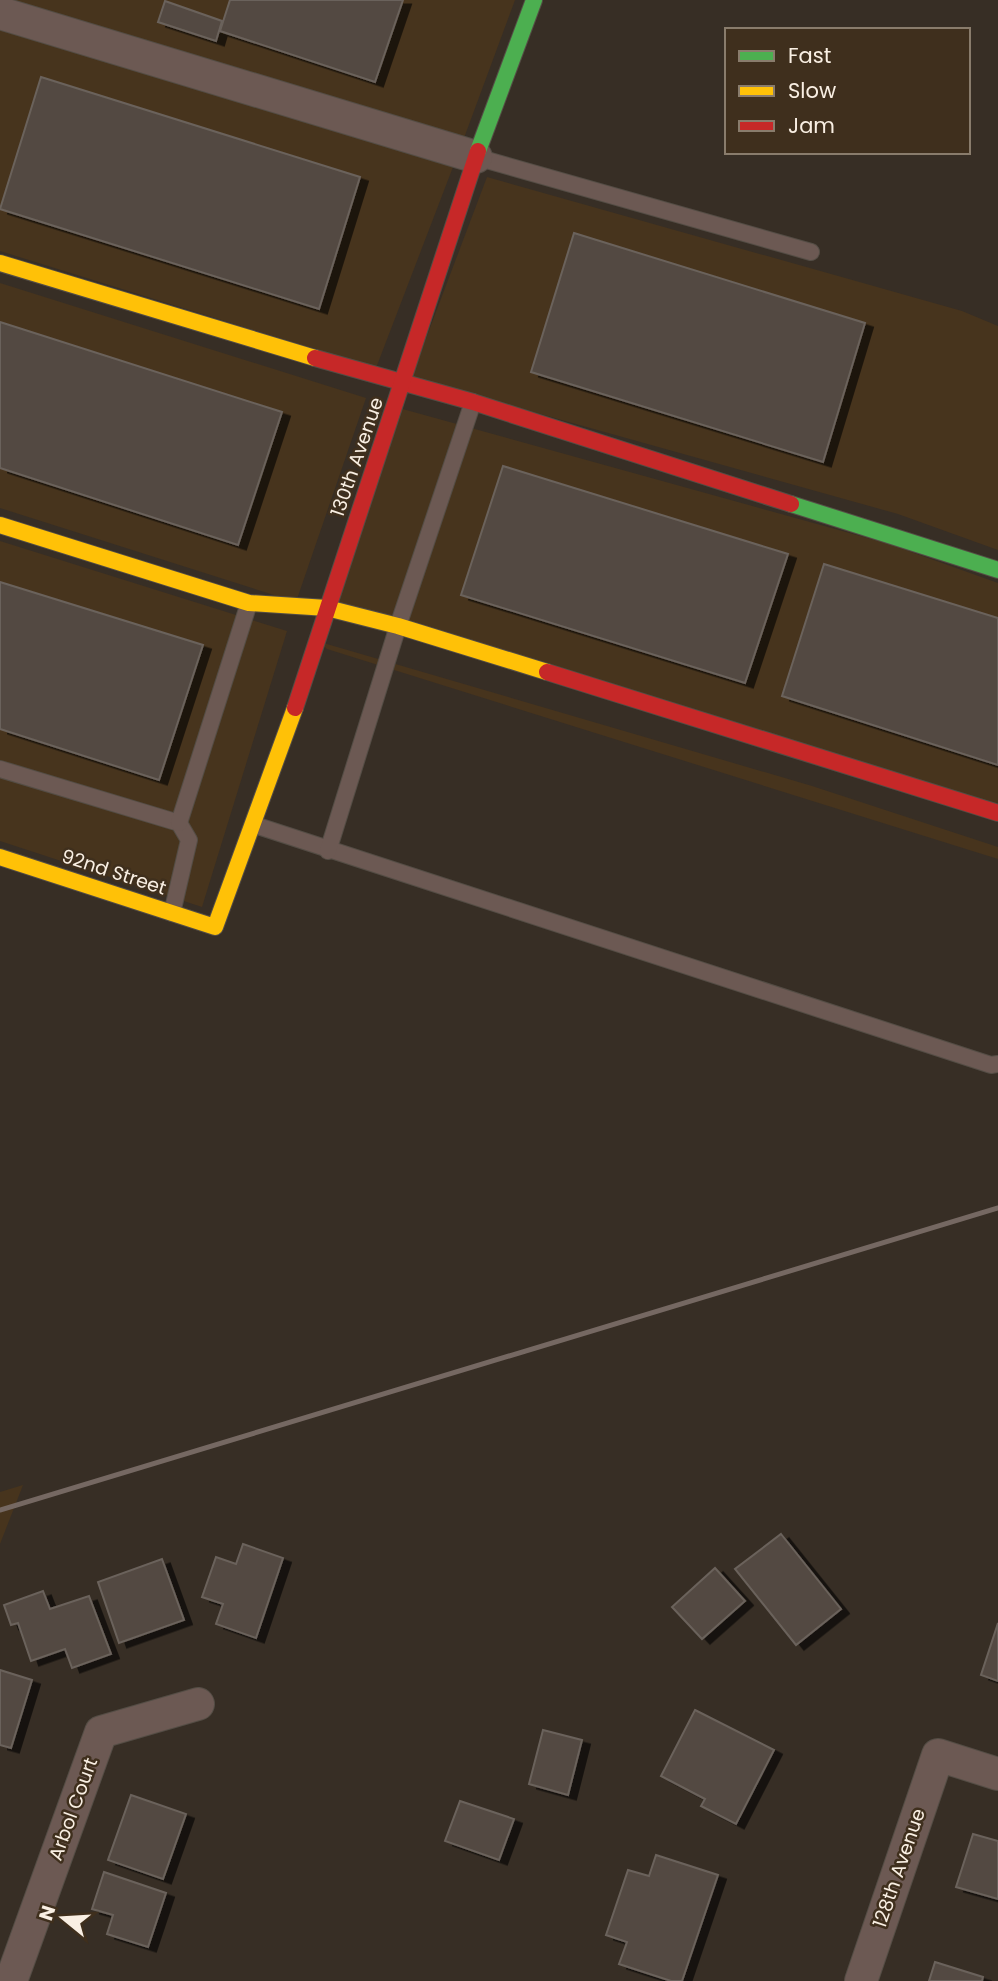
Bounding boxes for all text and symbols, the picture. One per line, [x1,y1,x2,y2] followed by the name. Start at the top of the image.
[725,28,970,154] legend
[788,41,831,70] text: Fast
[788,76,836,105] text: Slow
[788,111,835,140] text: Jam
[324,394,390,520] street label: 130th Avenue
[58,842,170,902] street label: 92nd Street
[42,1754,104,1864] street label: Arbol Court
[866,1805,932,1931] street label: 128th Avenue
[28,1883,98,1953] north arrow
[32,1902,62,1924] text: N

